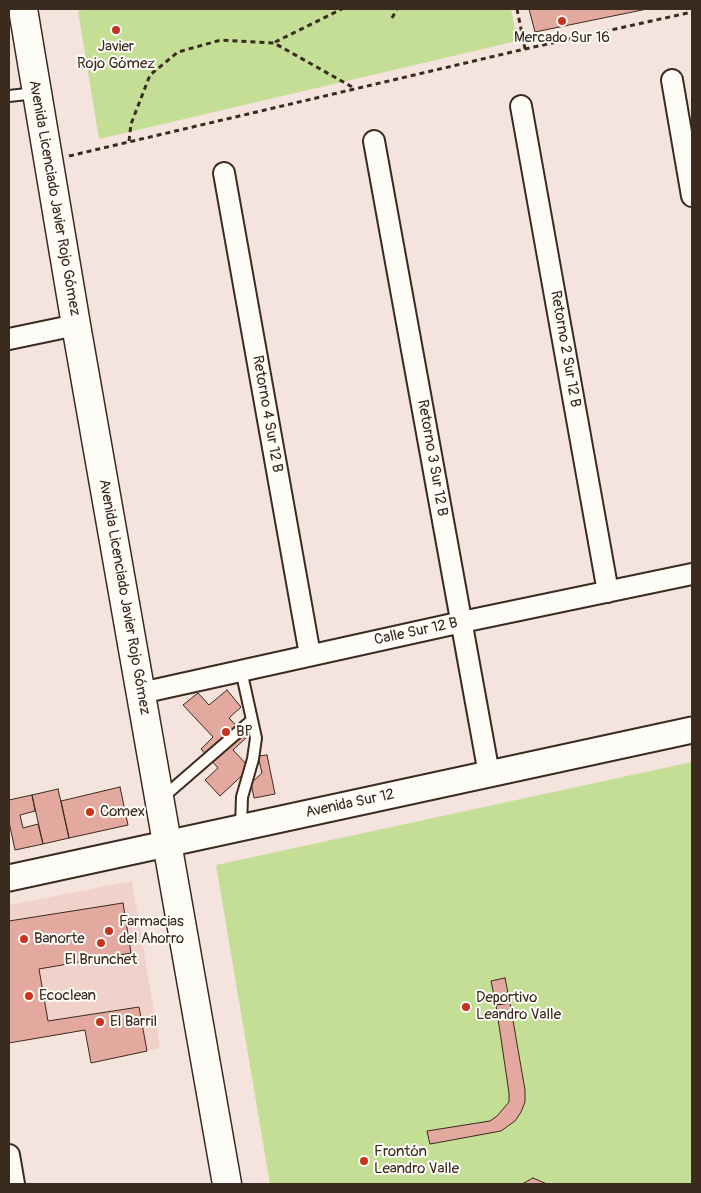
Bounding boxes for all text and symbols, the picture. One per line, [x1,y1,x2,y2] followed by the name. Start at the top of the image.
[556,15,568,27] marker: Mercado Sur 16
[110,24,122,36] marker: Javier Rojo Gómez
[514,29,610,47] place label: Mercado Sur 16
[77,38,155,73] place label: Javier Rojo Gómez
[24,79,84,317] street label: Avenida Licenciado Javier Rojo Gómez
[546,289,584,409] street label: Retorno 2 Sur 12 B
[248,354,286,474] street label: Retorno 4 Sur 12 B
[413,398,451,518] street label: Retorno 3 Sur 12 B
[94,478,154,716] street label: Avenida Licenciado Javier Rojo Gómez
[373,614,459,650] street label: Calle Sur 12 B
[236,723,253,741] place label: BP
[220,726,232,738] marker: BP
[304,786,396,822] street label: Avenida Sur 12
[100,803,145,821] place label: Comex
[84,806,96,818] marker: Comex
[119,913,184,948] place label: Farmacias del Ahorro
[103,925,115,937] marker: Farmacias del Ahorro
[34,930,85,948] place label: Banorte
[18,933,30,945] marker: Banorte
[95,937,107,949] marker: El Brunchet
[65,951,137,969] place label: El Brunchet
[39,987,96,1005] place label: Ecoclean
[476,989,561,1024] place label: Deportivo Leandro Valle
[23,990,35,1002] marker: Ecoclean
[460,1001,472,1013] marker: Deportivo Leandro Valle
[110,1013,157,1031] place label: El Barril
[94,1016,106,1028] marker: El Barril
[374,1143,459,1178] place label: Frontón Leandro Valle
[358,1155,370,1167] marker: Frontón Leandro Valle

